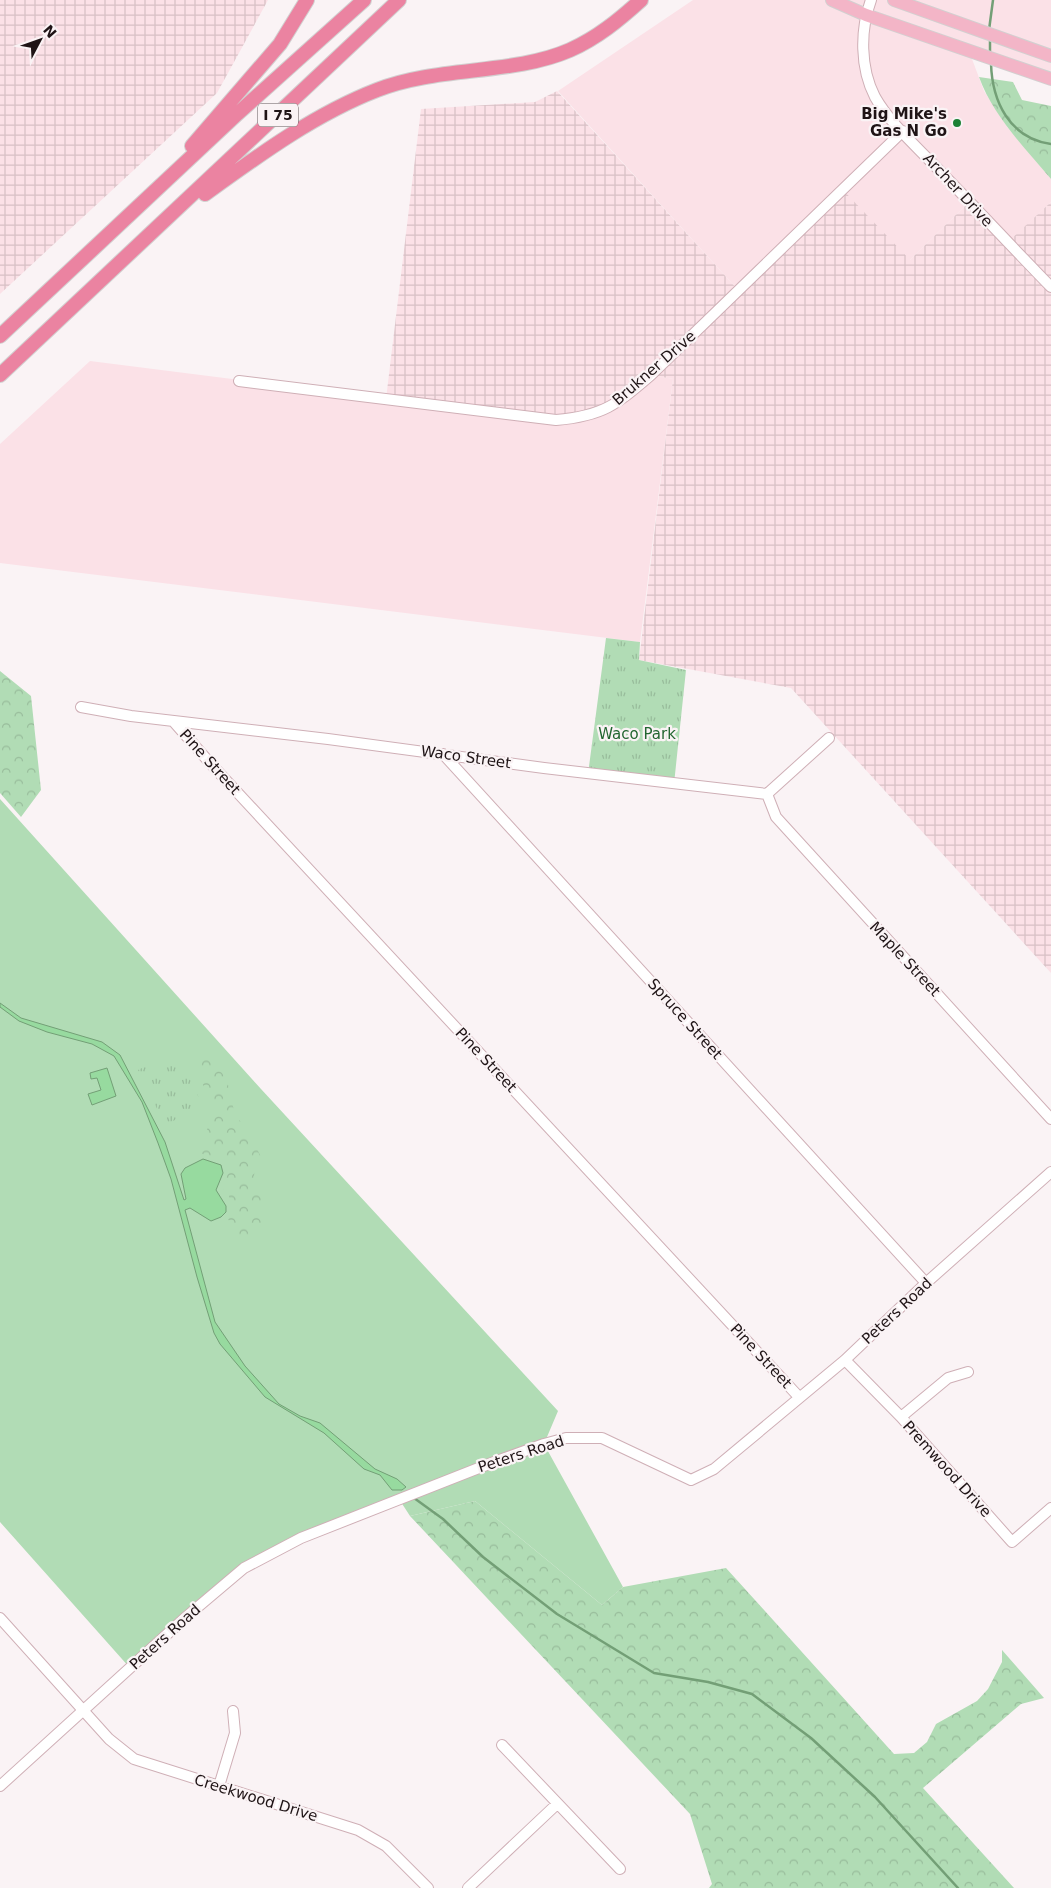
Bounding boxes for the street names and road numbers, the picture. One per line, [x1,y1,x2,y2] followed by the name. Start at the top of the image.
[258,104,298,126] road number: I 75
[919,149,997,231] street label: Archer Drive
[609,327,699,409] street label: Brukner Drive
[176,726,244,799] street label: Pine Street
[420,742,512,772] street label: Waco Street
[866,918,944,1000] street label: Maple Street
[644,975,726,1063] street label: Spruce Street
[451,1024,521,1096] street label: Pine Street
[858,1274,936,1348] street label: Peters Road
[726,1320,796,1392] street label: Pine Street
[899,1417,995,1521] street label: Premwood Drive
[476,1432,566,1476] street label: Peters Road
[126,1600,204,1674] street label: Peters Road
[192,1771,320,1825] street label: Creekwood Drive

